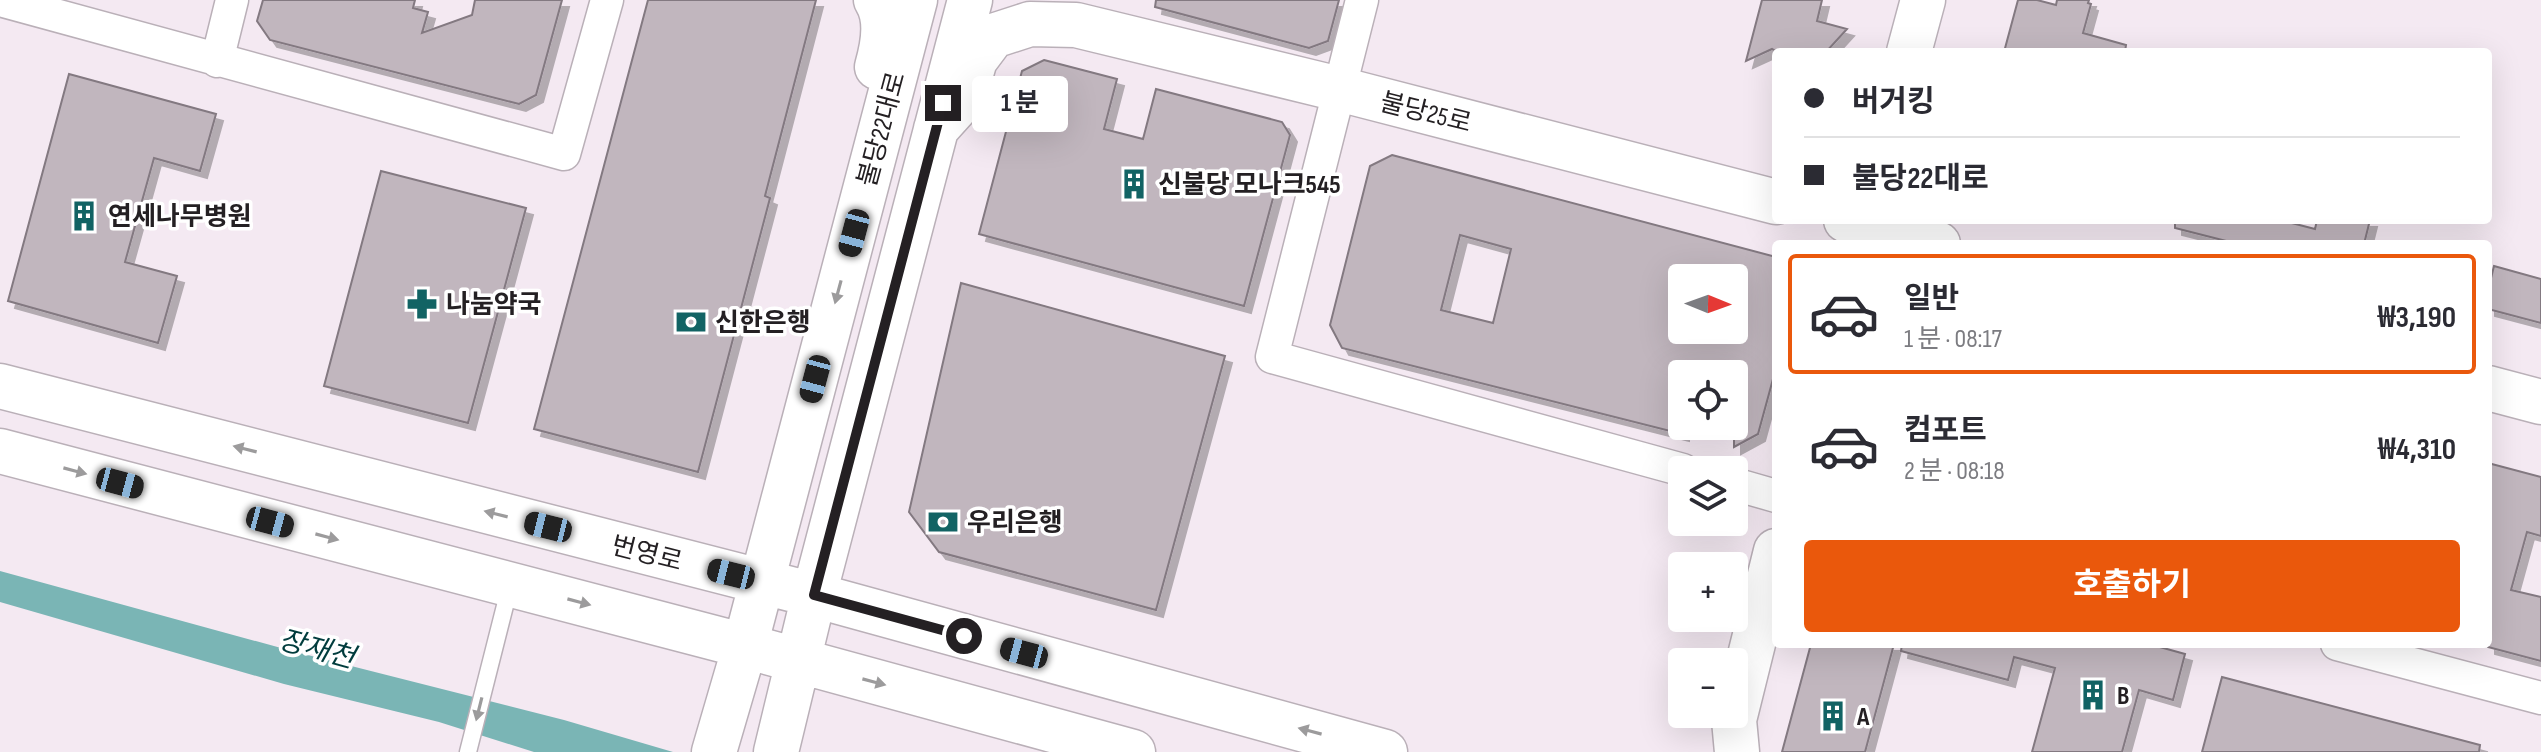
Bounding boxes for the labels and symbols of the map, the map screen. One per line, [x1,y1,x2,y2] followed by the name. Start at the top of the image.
[852,69,913,190] street label: 불당22대로
[971,75,1067,131] callout: 1 분
[925,85,961,121] route end
[1377,87,1474,140] street label: 불당25로
[1117,167,1151,201] building icon: 신불당 모나크545
[1158,170,1341,201] place label: 신불당 모나크545
[67,199,101,233] building icon: 연세나무병원
[108,202,252,233] place label: 연세나무병원
[836,207,872,259] car
[1668,264,1748,344] north arrow
[832,280,844,305] one-way arrow
[405,287,439,321] pharmacy icon: 나눔약국
[446,290,542,321] place label: 나눔약국
[674,305,708,339] bank icon: 신한은행
[715,308,811,339] place label: 신한은행
[797,353,833,405] car
[232,442,257,454] one-way arrow
[64,465,88,478] one-way arrow
[94,465,146,501] car
[244,504,296,540] car
[926,505,960,539] bank icon: 우리은행
[484,507,509,519] one-way arrow
[967,508,1063,539] place label: 우리은행
[522,510,574,544] car
[315,531,340,543] one-way arrow
[608,531,685,578] street label: 번영로
[705,557,757,591] car
[566,597,591,609] one-way arrow
[946,618,982,654] route start
[275,624,361,676] water label: 장재천
[998,635,1050,671] car
[863,676,887,689] one-way arrow
[2076,678,2110,712] building icon: B
[2117,681,2129,712] place label: B
[472,696,484,721] one-way arrow
[1816,699,1850,733] building icon: A
[1856,702,1870,733] place label: A
[1297,725,1322,737] one-way arrow

